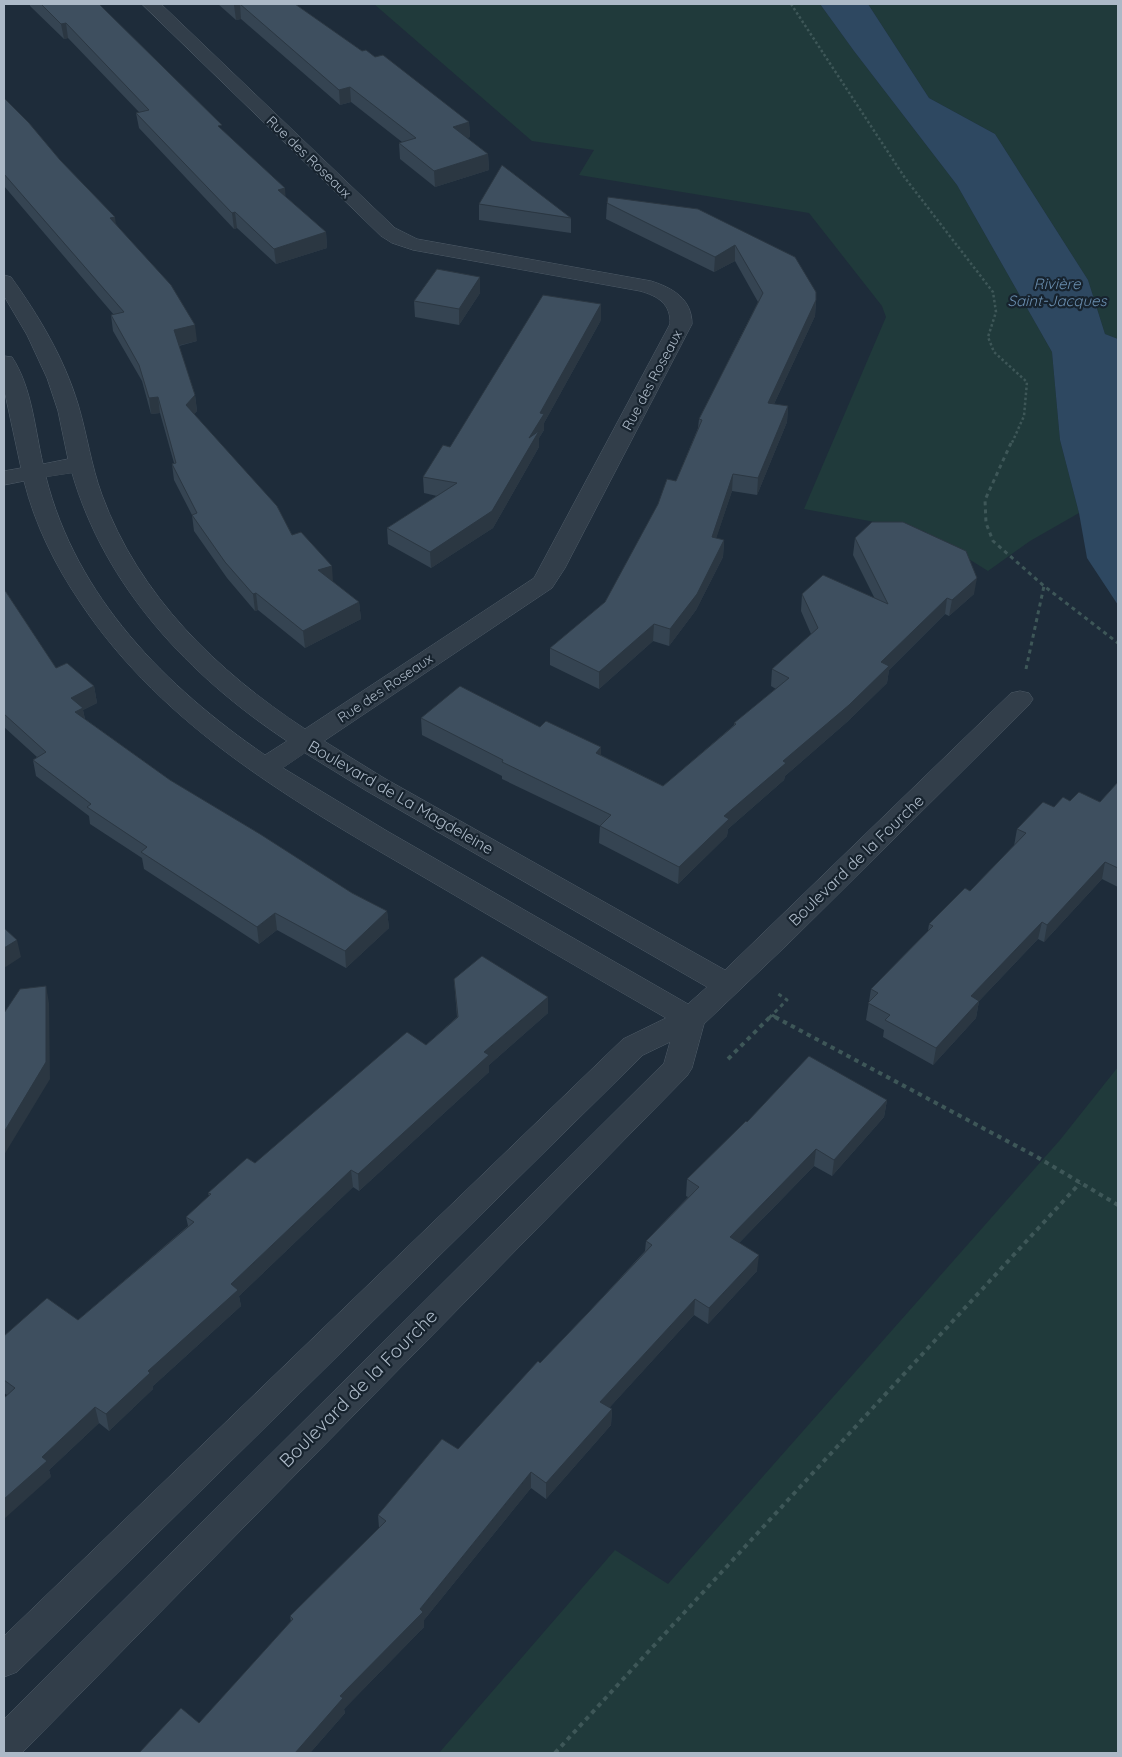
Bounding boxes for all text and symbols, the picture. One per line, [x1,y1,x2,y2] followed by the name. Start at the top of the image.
[263,112,355,202] street label: Rue des Roseaux
[1008,274,1107,310] water label: Rivière Saint-Jacques
[618,327,686,433] street label: Rue des Roseaux
[334,649,436,727] street label: Rue des Roseaux
[305,736,497,858] street label: Boulevard de La Magdeleine
[784,790,928,930] street label: Boulevard de la Fourche
[274,1304,442,1472] street label: Boulevard de la Fourche

